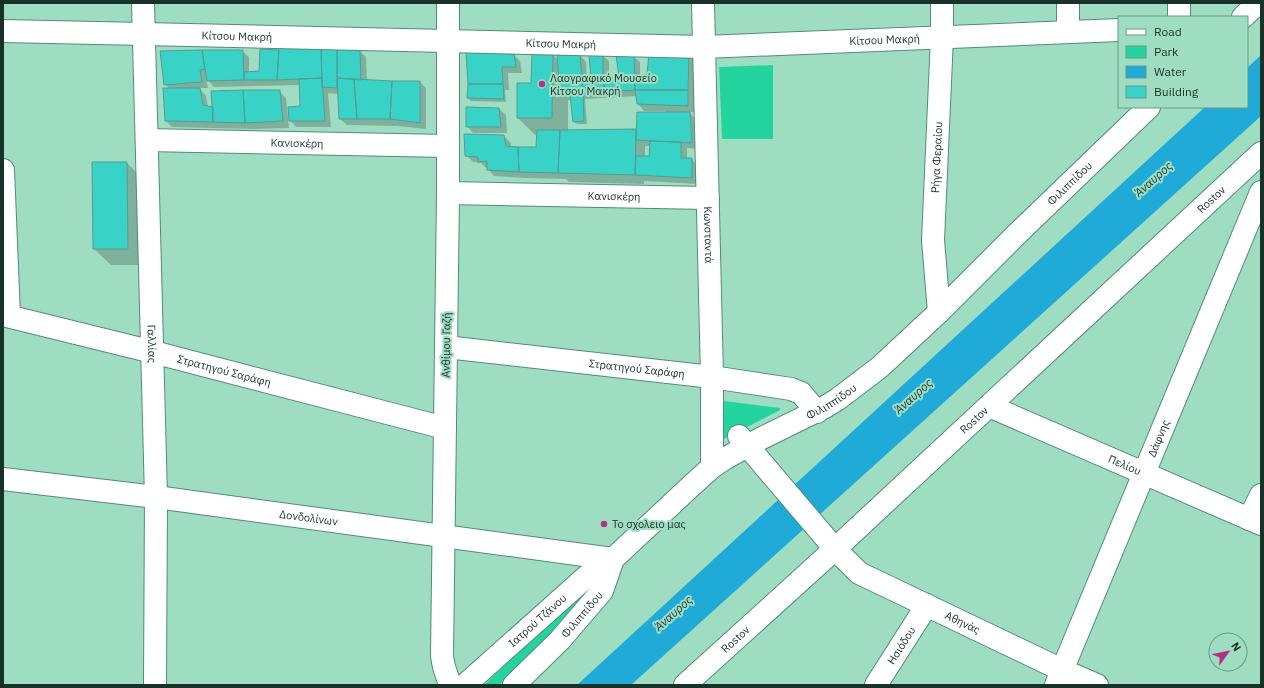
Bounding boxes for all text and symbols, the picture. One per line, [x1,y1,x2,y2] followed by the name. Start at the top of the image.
[1118,16,1248,108] legend
[1154,24,1182,39] text: Road
[201,28,272,44] street label: Κίτσου Μακρή
[849,31,920,48] street label: Κίτσου Μακρή
[525,36,596,51] street label: Κίτσου Μακρή
[1154,44,1179,59] text: Park
[1154,64,1187,79] text: Water
[550,71,657,98] place label: Λαογραφικό Μουσείο Κίτσου Μακρή
[537,79,547,89] marker: Λαογραφικό Μουσείο Κίτσου Μακρή
[1154,84,1199,99] text: Building
[928,121,945,193] street label: Ρήγα Φεραίου
[270,135,324,151] street label: Κανισκέρη
[1130,158,1175,201] water label: Άναυρος
[1044,159,1095,208] street label: Φιλιππίδου
[1194,182,1229,216] street label: Rostov
[587,189,641,204] street label: Κανισκέρη
[701,206,716,264] street label: Κωνσταντά
[438,312,454,378] street label: Ανθίμου Γαζή
[144,325,159,363] street label: Γαλλίας
[176,352,273,389] street label: Στρατηγού Σαράφη
[588,356,685,381] street label: Στρατηγού Σαράφη
[890,375,935,418] water label: Άναυρος
[804,380,859,422] street label: Φιλιππίδου
[957,403,991,437] street label: Rostov
[1145,418,1173,459] street label: Δάφνης
[1106,452,1143,478] street label: Πελίου
[278,507,339,529] street label: Δονδολίνων
[612,517,686,531] place label: Το σχολειο μας
[599,519,609,529] marker: Το σχολειο μας
[558,588,606,641] street label: Φιλιππίδου
[505,591,569,650] street label: Ιατρού Τζάνου
[650,592,695,635] water label: Άναυρος
[943,608,982,637] street label: Αθηνάς
[718,622,753,656] street label: Rostov
[884,624,919,667] street label: Ησιόδου
[1208,632,1248,672] north arrow
[1228,639,1244,654] text: N

